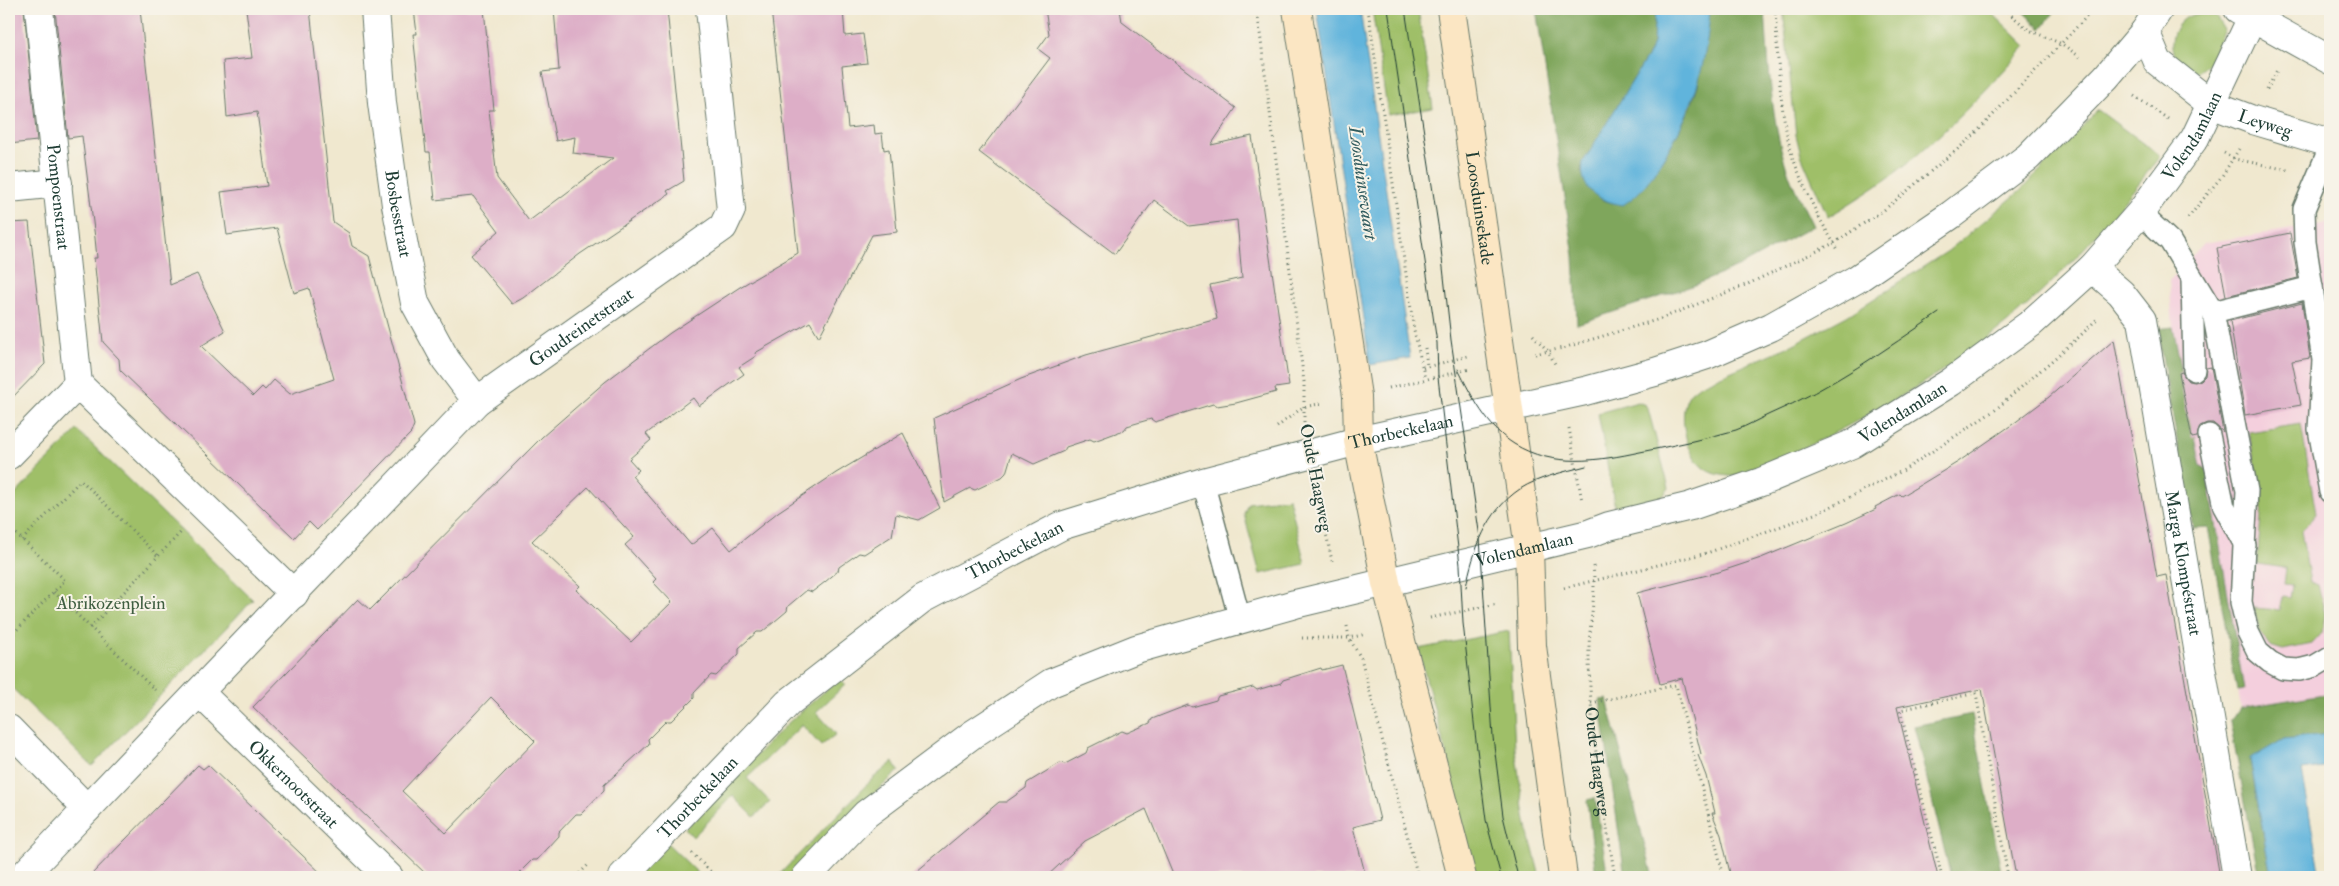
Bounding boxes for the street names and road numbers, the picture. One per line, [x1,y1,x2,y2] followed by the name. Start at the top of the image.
[2156,88,2227,185] street label: Volendamlaan
[2235,104,2296,143] street label: Leyweg
[42,143,76,251] street label: Pompoenstraat
[1460,149,1499,267] street label: Loosduinsekade
[380,168,417,259] street label: Bosbesstraat
[524,282,638,372] street label: Goudreinetstraat
[1854,376,1951,449] street label: Volendamlaan
[1346,409,1455,455] street label: Thorbeckelaan
[1294,422,1338,535] street label: Oude Haagweg
[2160,489,2207,638] street label: Marga Klompéstraat
[962,515,1067,585] street label: Thorbeckelaan
[1473,526,1575,572] street label: Volendamlaan
[1580,706,1617,819] street label: Oude Haagweg
[243,735,344,833] street label: Okkernootstraat
[653,751,743,844] street label: Thorbeckelaan

